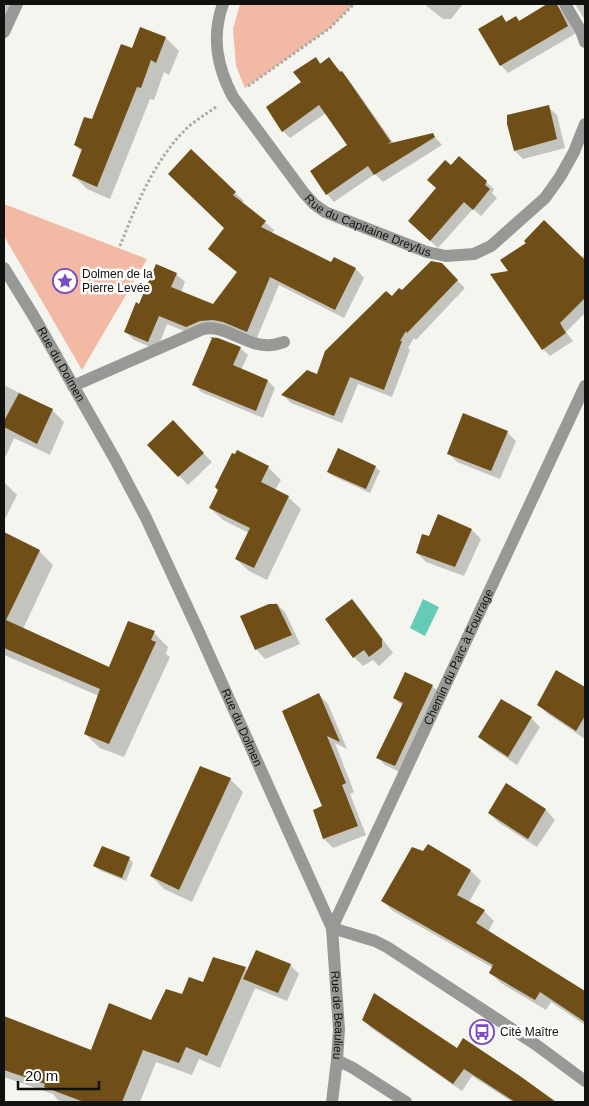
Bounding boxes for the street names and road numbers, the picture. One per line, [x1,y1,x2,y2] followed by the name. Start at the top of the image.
[302,191,432,260] street label: Rue du Capitaine Dreyfus
[34,325,88,404] street label: Rue du Dolmen
[421,587,496,727] street label: Chemin du Parc à Fourrage
[218,687,265,768] street label: Rue du Dolmen
[328,970,346,1060] street label: Rue de Beaulieu

